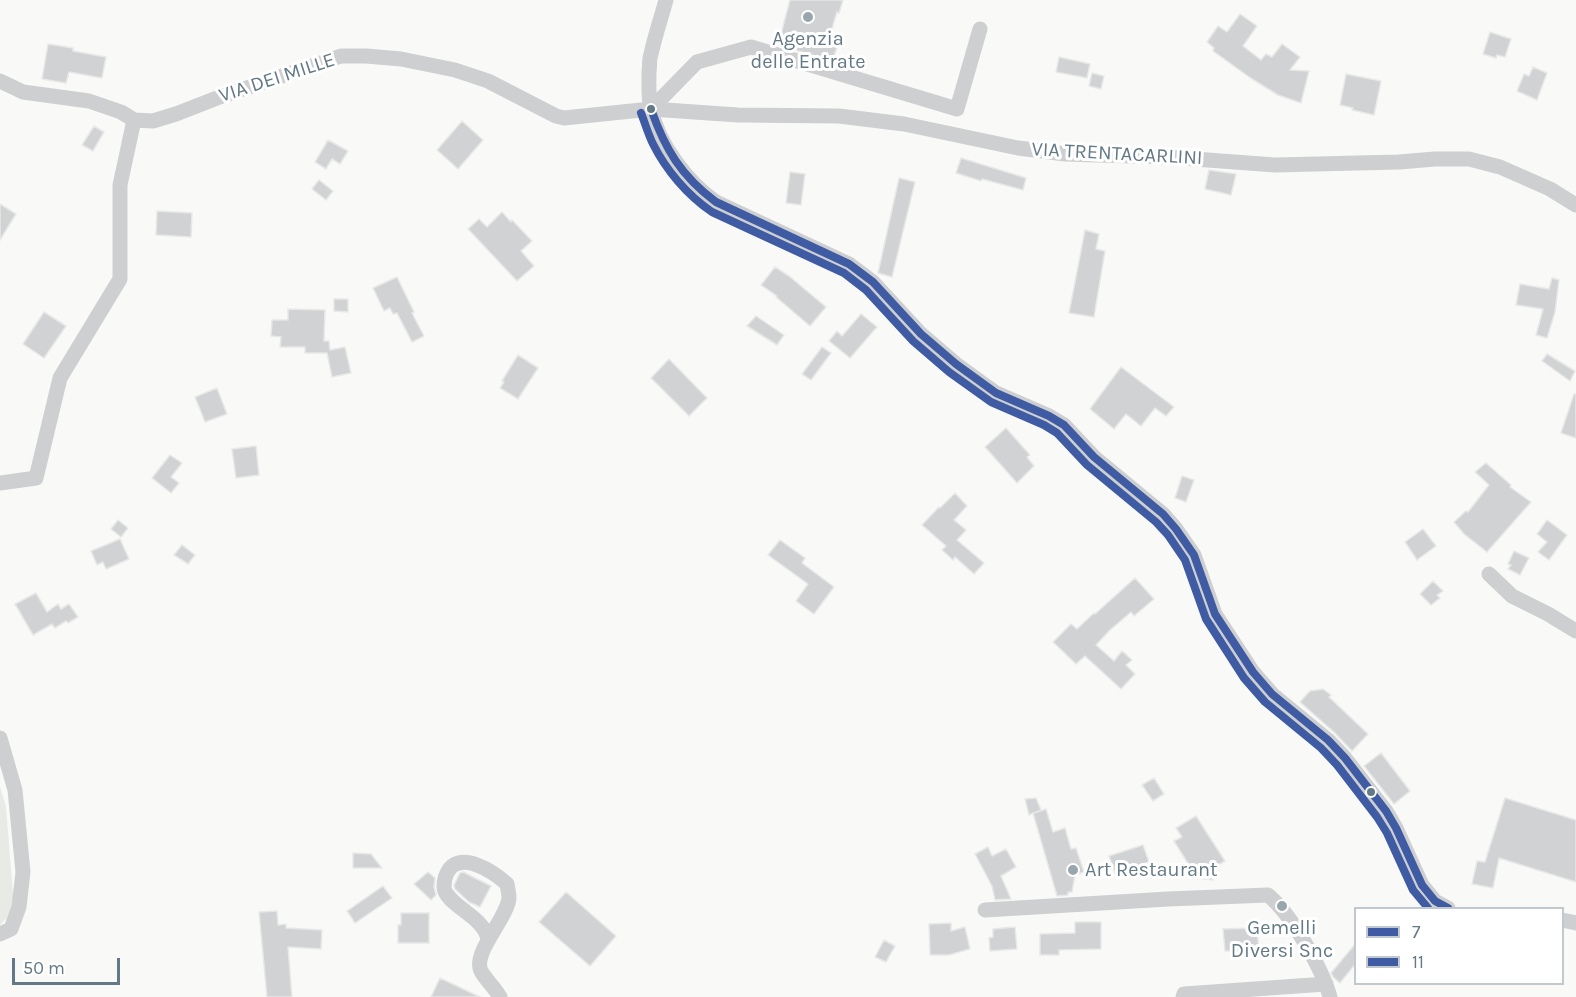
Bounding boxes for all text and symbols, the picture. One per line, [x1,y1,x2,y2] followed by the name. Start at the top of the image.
[801,10,815,24] marker: Agenzia delle Entrate
[750,27,866,74] place label: Agenzia delle Entrate
[216,48,338,108] street label: VIA DEI MILLE
[645,103,657,115] unlabelled marker
[1031,138,1203,170] street label: VIA TRENTACARLINI
[1365,786,1377,798] unlabelled marker
[1085,858,1217,882] place label: Art Restaurant
[1066,863,1080,877] marker: Art Restaurant
[1275,899,1289,913] marker: Gemelli Diversi Snc
[1354,907,1564,985] legend
[1231,916,1333,963] place label: Gemelli Diversi Snc
[1412,921,1420,943] text: 7
[15,946,123,984] scale bar
[1412,951,1424,973] text: 11
[23,957,65,979] text: 50 m

